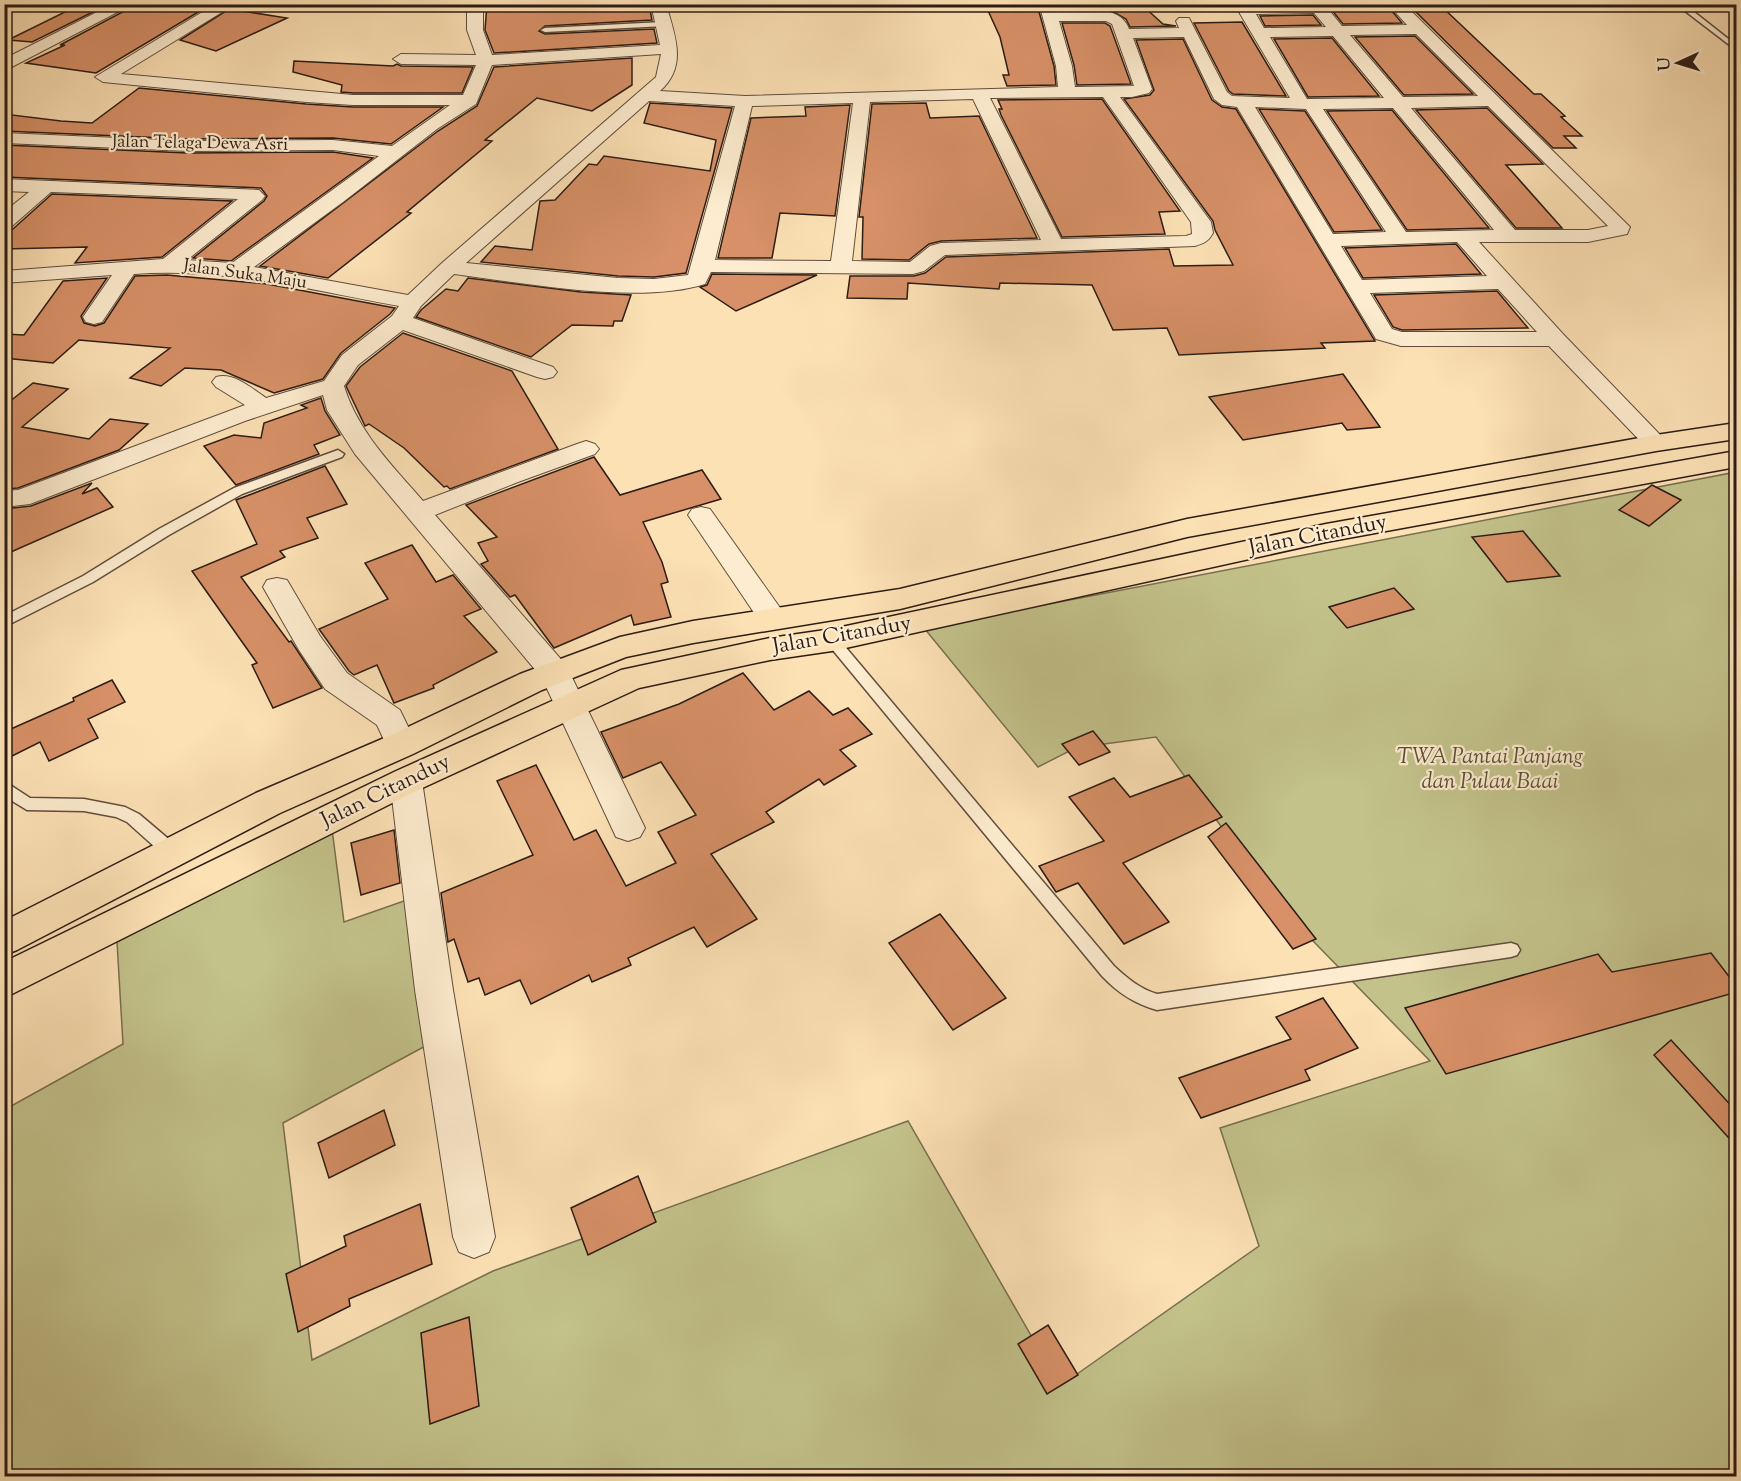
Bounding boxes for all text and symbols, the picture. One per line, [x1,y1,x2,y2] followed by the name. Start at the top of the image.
[1648,33,1708,93] north arrow
[1654,56,1677,71] text: U
[111,129,288,159] street label: Jalan Telaga Dewa Asri
[181,253,308,297] street label: Jalan Suka Maju
[1245,507,1390,565] street label: Jalan Citanduy
[769,608,914,664] street label: Jalan Citanduy
[1397,742,1584,799] park label: TWA Pantai Panjang dan Pulau Baai
[315,747,456,838] street label: Jalan Citanduy

